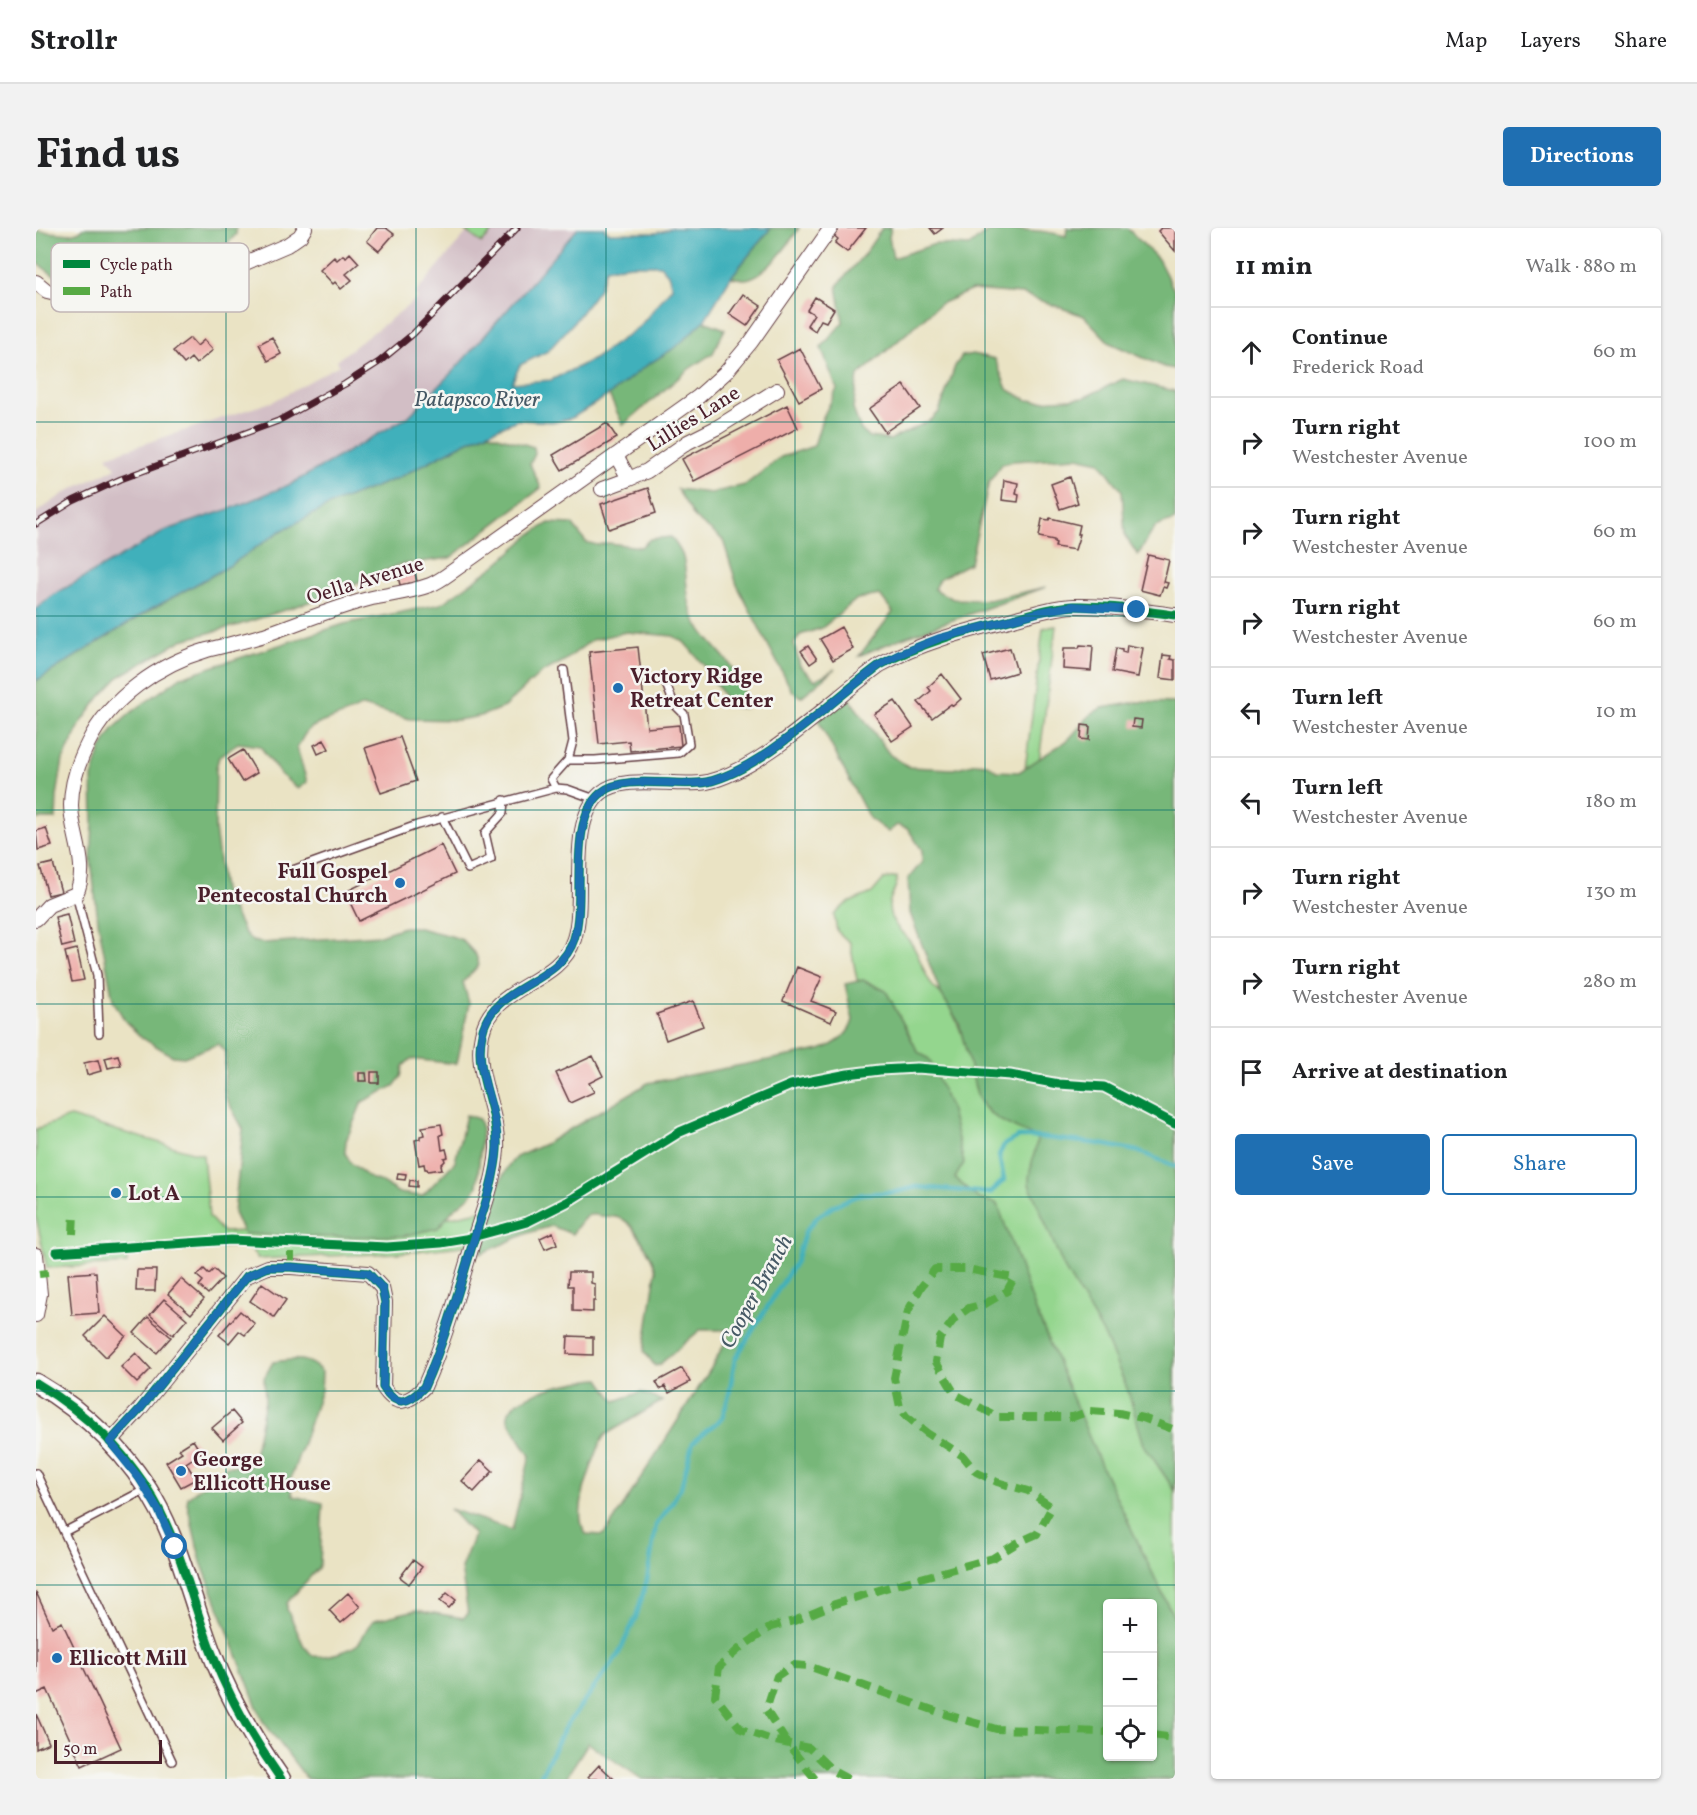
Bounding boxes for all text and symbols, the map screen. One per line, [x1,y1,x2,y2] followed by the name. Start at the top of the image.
[30,22,118,61] text: Strollr
[1445,27,1487,56] text: Map
[1520,27,1581,56] text: Layers
[1614,27,1667,56] text: Share
[36,127,180,186] text: Find us
[1503,127,1661,186] button: Directions
[51,243,249,312] legend
[1235,249,1313,285] text: 11 min
[1526,253,1637,281] text: Walk · 880 m
[100,255,173,277] text: Cycle path
[100,282,132,304] text: Path
[1292,323,1388,354] text: Continue
[1235,336,1268,369] icon: ahead
[1593,338,1637,366] text: 60 m
[1292,354,1424,382] text: Frederick Road
[642,379,746,459] street label: Lillies Lane
[414,385,541,416] water label: Patapsco River
[1292,413,1400,444] text: Turn right
[1235,426,1268,459] icon: right
[1583,428,1637,456] text: 100 m
[1292,444,1468,472] text: Westchester Avenue
[1292,503,1400,534] text: Turn right
[1235,516,1268,549] icon: right
[1593,518,1637,546] text: 60 m
[1292,534,1468,562] text: Westchester Avenue
[303,550,428,613] street label: Oella Avenue
[1292,593,1400,624] text: Turn right
[1123,596,1149,622] route end
[1235,606,1268,639] icon: right
[1593,608,1637,636] text: 60 m
[1292,624,1468,652] text: Westchester Avenue
[630,663,773,716] place label: Victory Ridge Retreat Center
[611,681,625,695] marker: Victory Ridge Retreat Center
[1292,683,1383,714] text: Turn left
[1235,696,1268,729] icon: left
[1596,698,1637,726] text: 10 m
[1292,714,1468,742] text: Westchester Avenue
[1292,773,1383,804] text: Turn left
[1235,786,1268,819] icon: left
[1585,788,1637,816] text: 180 m
[1292,804,1468,832] text: Westchester Avenue
[197,858,388,911] place label: Full Gospel Pentecostal Church
[1292,863,1400,894] text: Turn right
[393,876,407,890] marker: Full Gospel Pentecostal Church
[1235,876,1268,909] icon: right
[1586,878,1637,906] text: 130 m
[1292,894,1468,922] text: Westchester Avenue
[1292,953,1400,984] text: Turn right
[1235,966,1268,999] icon: right
[1582,968,1637,996] text: 280 m
[1292,984,1468,1012] text: Westchester Avenue
[1235,1056,1268,1089] icon: arrive
[1292,1057,1508,1088] text: Arrive at destination
[1235,1134,1430,1195] button: Save
[1442,1134,1637,1195] button: Share
[128,1180,180,1209] place label: Lot A
[109,1186,123,1200] marker: Lot A
[713,1230,801,1355] water label: Cooper Branch
[193,1446,331,1499] place label: George Ellicott House
[174,1464,188,1478] marker: George Ellicott House
[161,1533,187,1559] route start
[1103,1599,1157,1761] map controls
[1103,1599,1157,1653] button: +
[69,1645,187,1674] place label: Ellicott Mill
[50,1651,64,1665] marker: Ellicott Mill
[1103,1653,1157,1707] button: −
[1103,1707,1157,1761] button: locate
[54,1737,162,1764] scale bar
[63,1739,97,1761] text: 50 m

